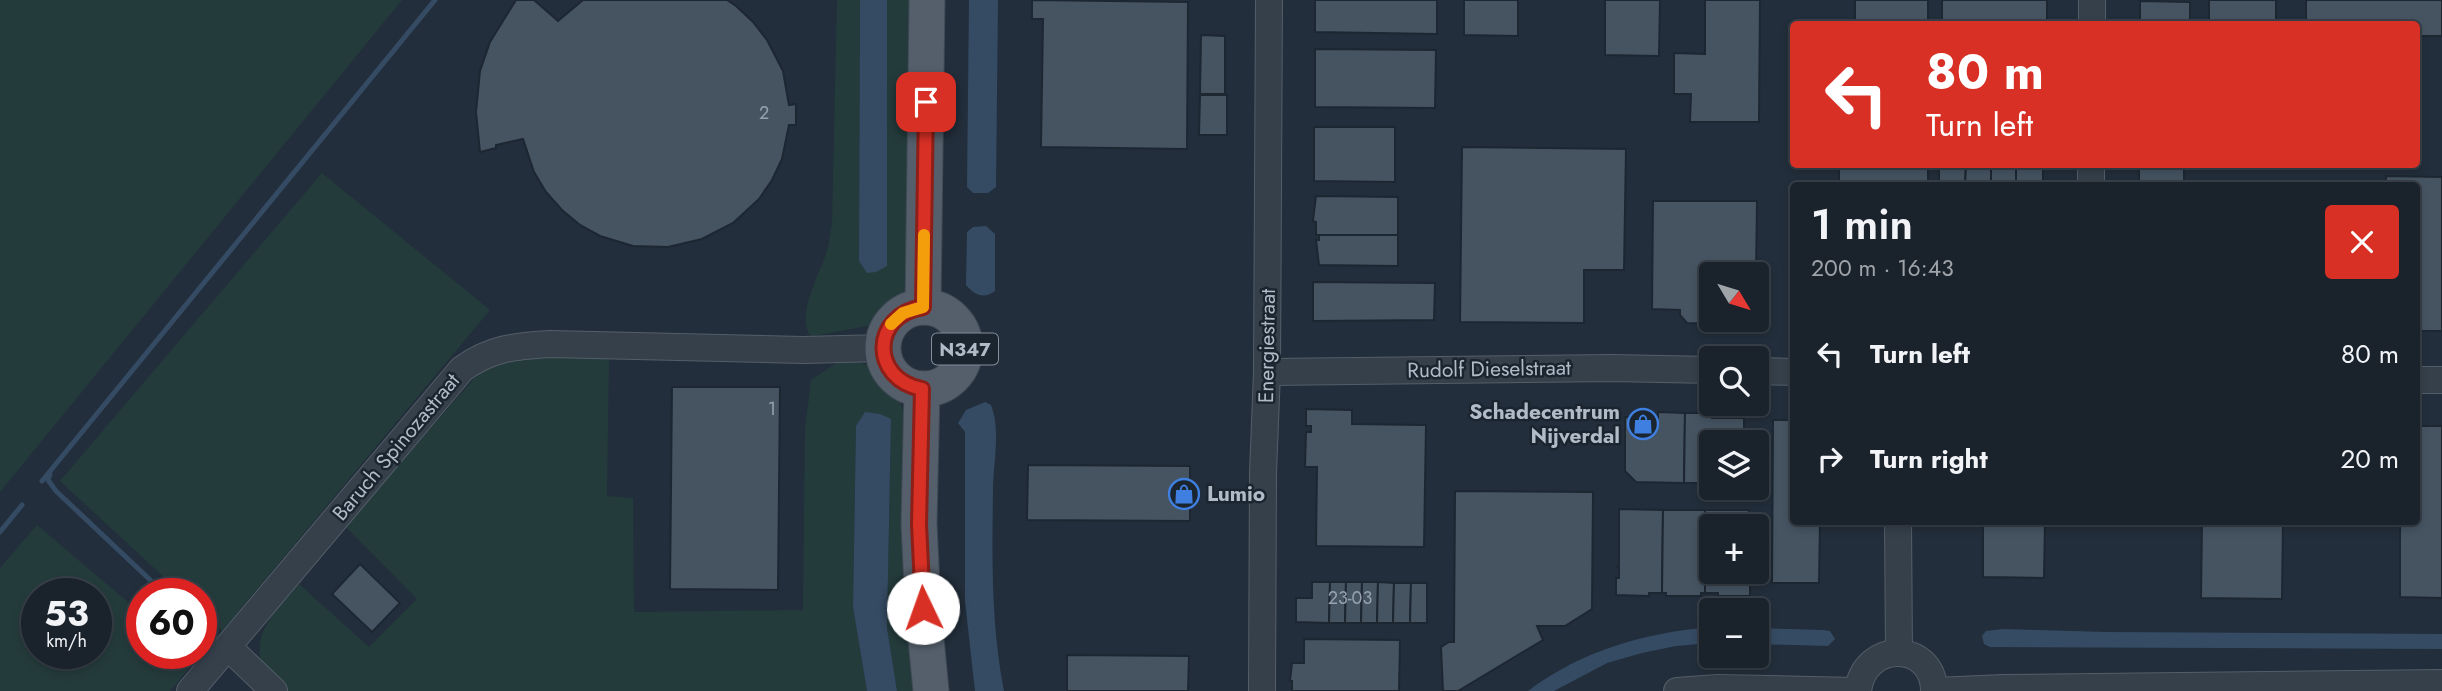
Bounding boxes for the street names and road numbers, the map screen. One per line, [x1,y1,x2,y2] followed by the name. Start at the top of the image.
[1251,289,1283,403] street label: Energiestraat
[932,334,998,364] road number: N347
[1407,353,1571,385] street label: Rudolf Dieselstraat
[325,367,467,527] street label: Baruch Spinozastraat

